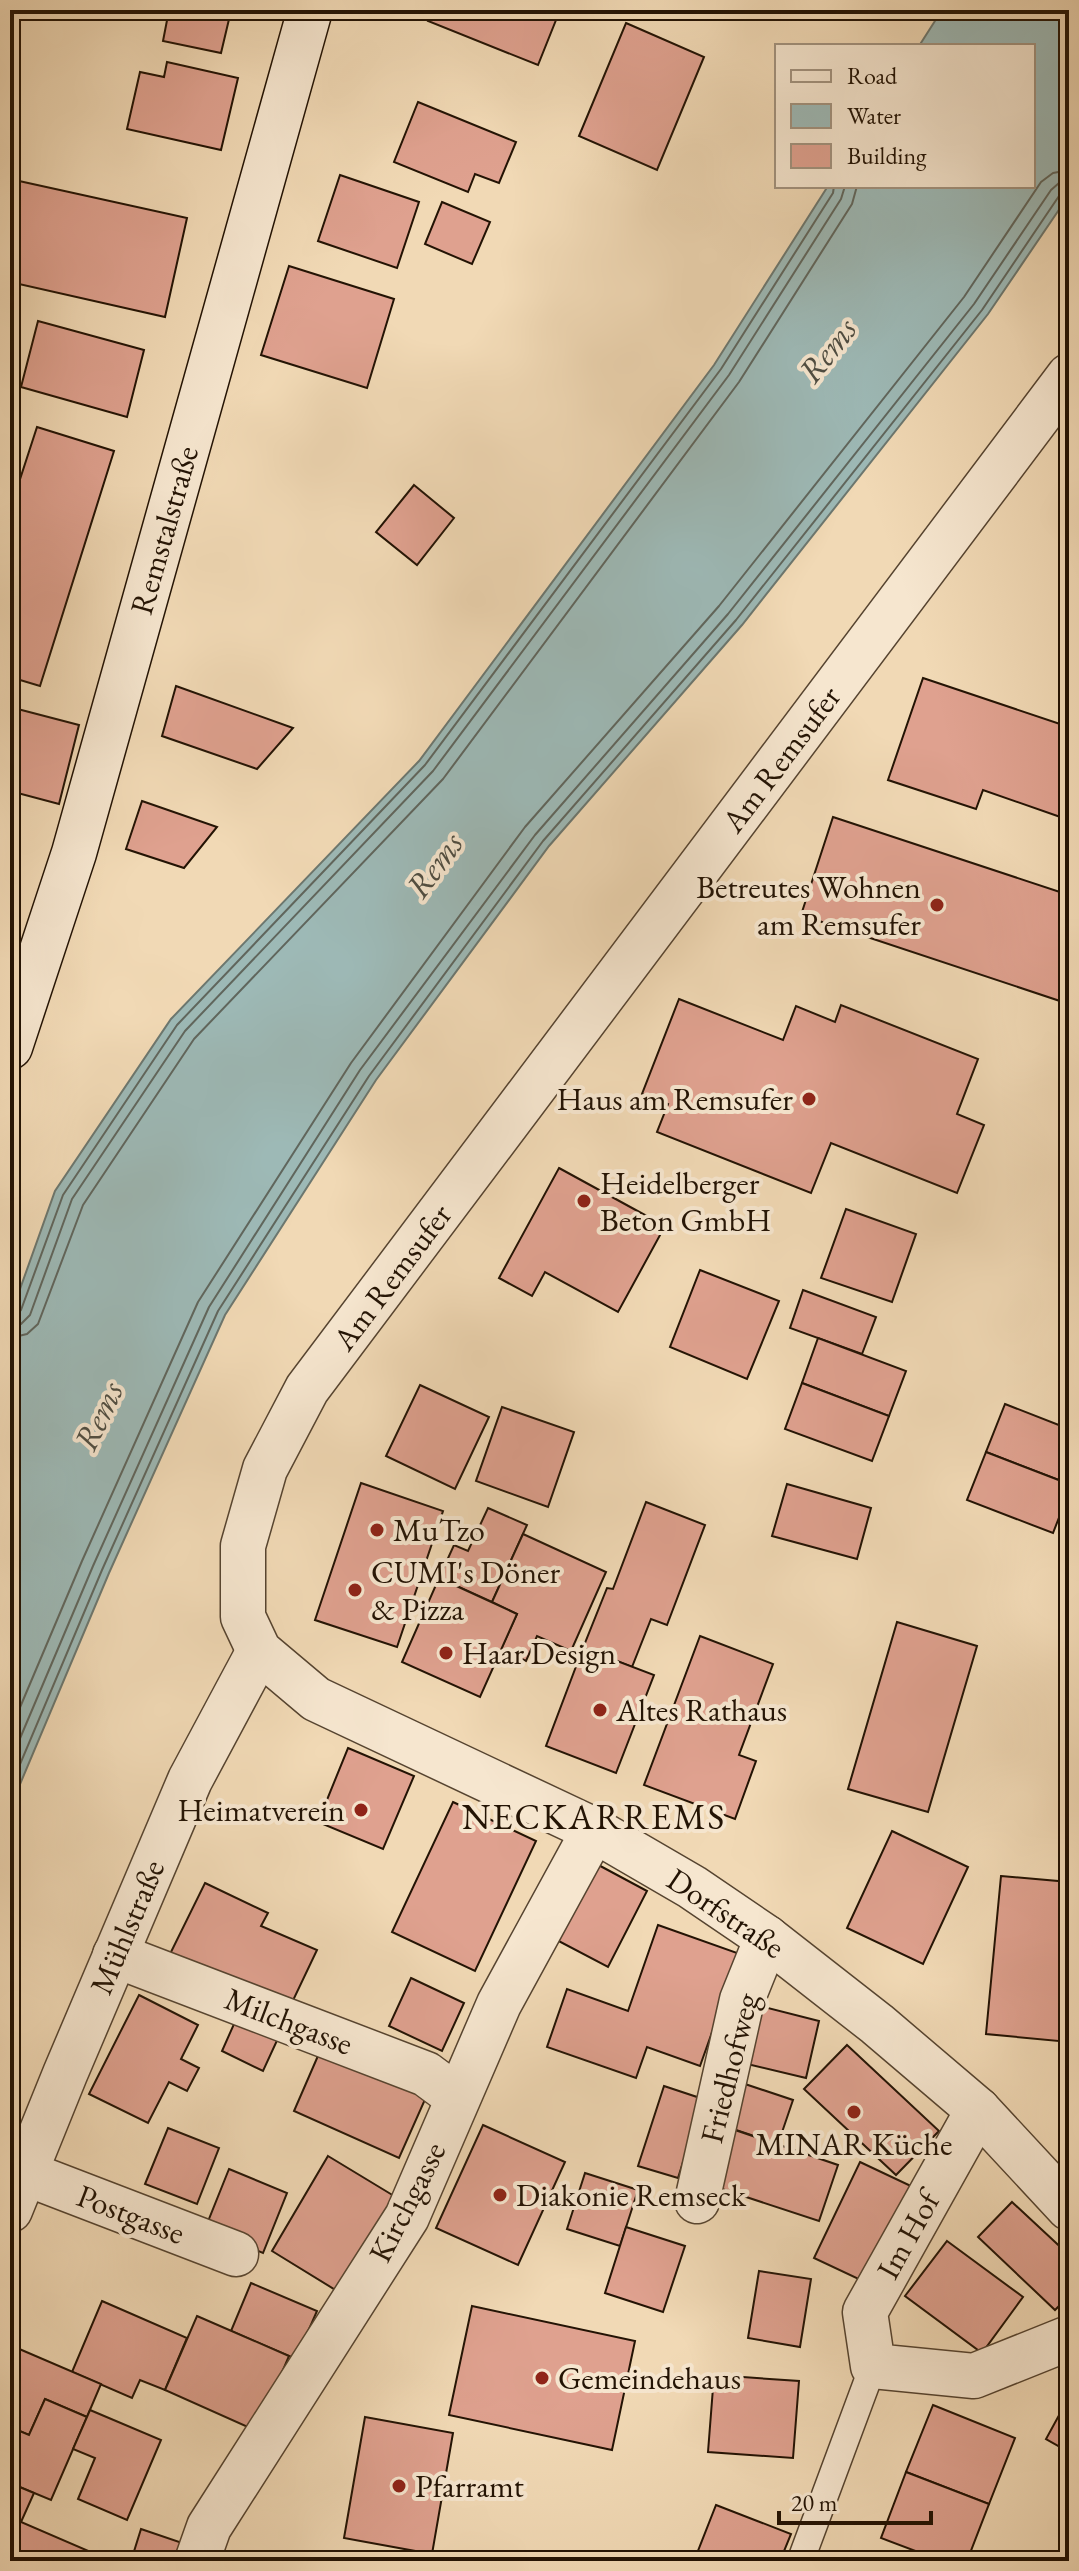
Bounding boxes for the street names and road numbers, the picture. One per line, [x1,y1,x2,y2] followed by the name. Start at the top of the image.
[120,441,208,619] street label: Remstalstraße
[711,677,850,842] street label: Am Remsufer
[322,1195,461,1360] street label: Am Remsufer
[80,1853,174,2001] street label: Mühlstraße
[659,1858,793,1968] street label: Dorfstraße
[219,1977,359,2065] street label: Milchgasse
[690,1988,768,2147] street label: Friedhofweg
[359,2135,455,2269] street label: Kirchgasse
[71,2174,191,2254] street label: Postgasse
[867,2180,951,2286] street label: Im Hof

